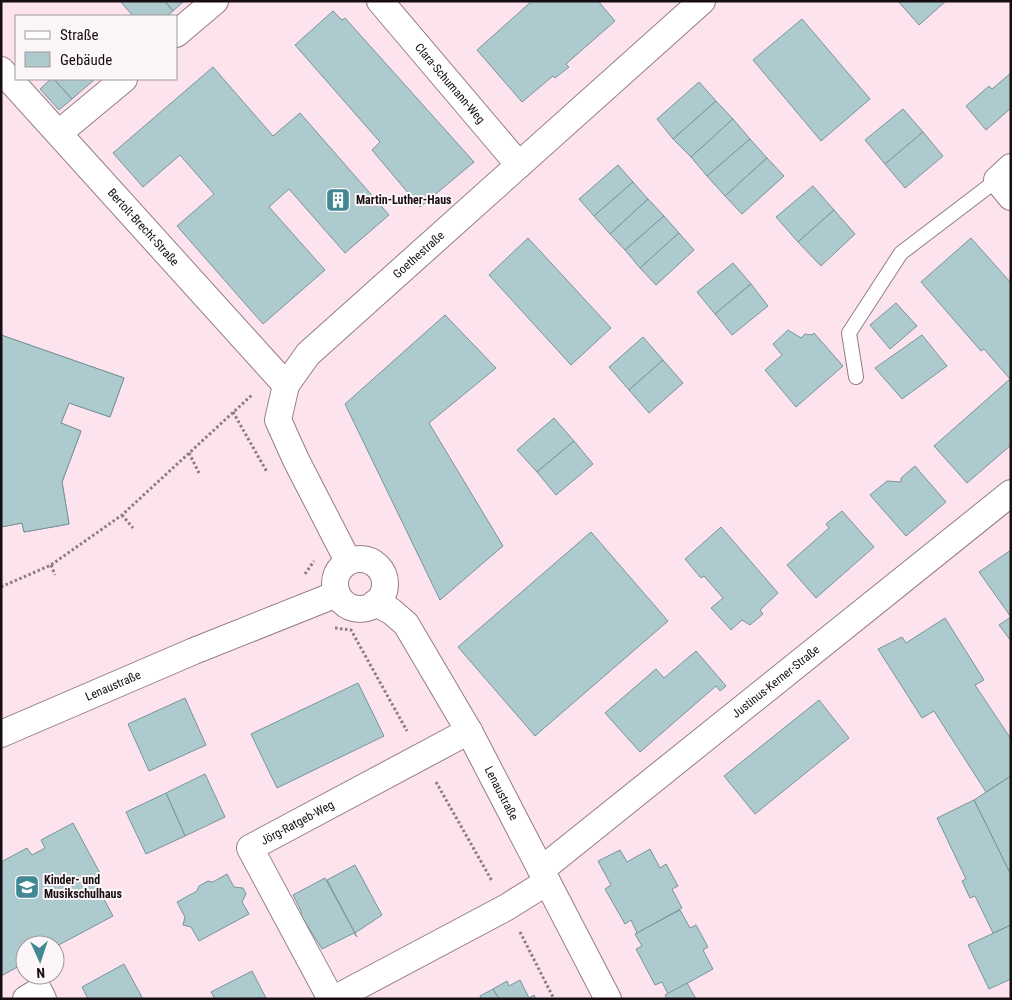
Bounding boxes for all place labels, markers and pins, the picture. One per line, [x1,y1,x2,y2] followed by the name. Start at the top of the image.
[325,187,351,213] building icon: Martin-Luther-Haus
[356,193,452,207] place label: Martin-Luther-Haus
[44,873,122,901] place label: Kinder- und Musikschulhaus
[14,874,40,900] school or university icon: Kinder- und Musikschulhaus

